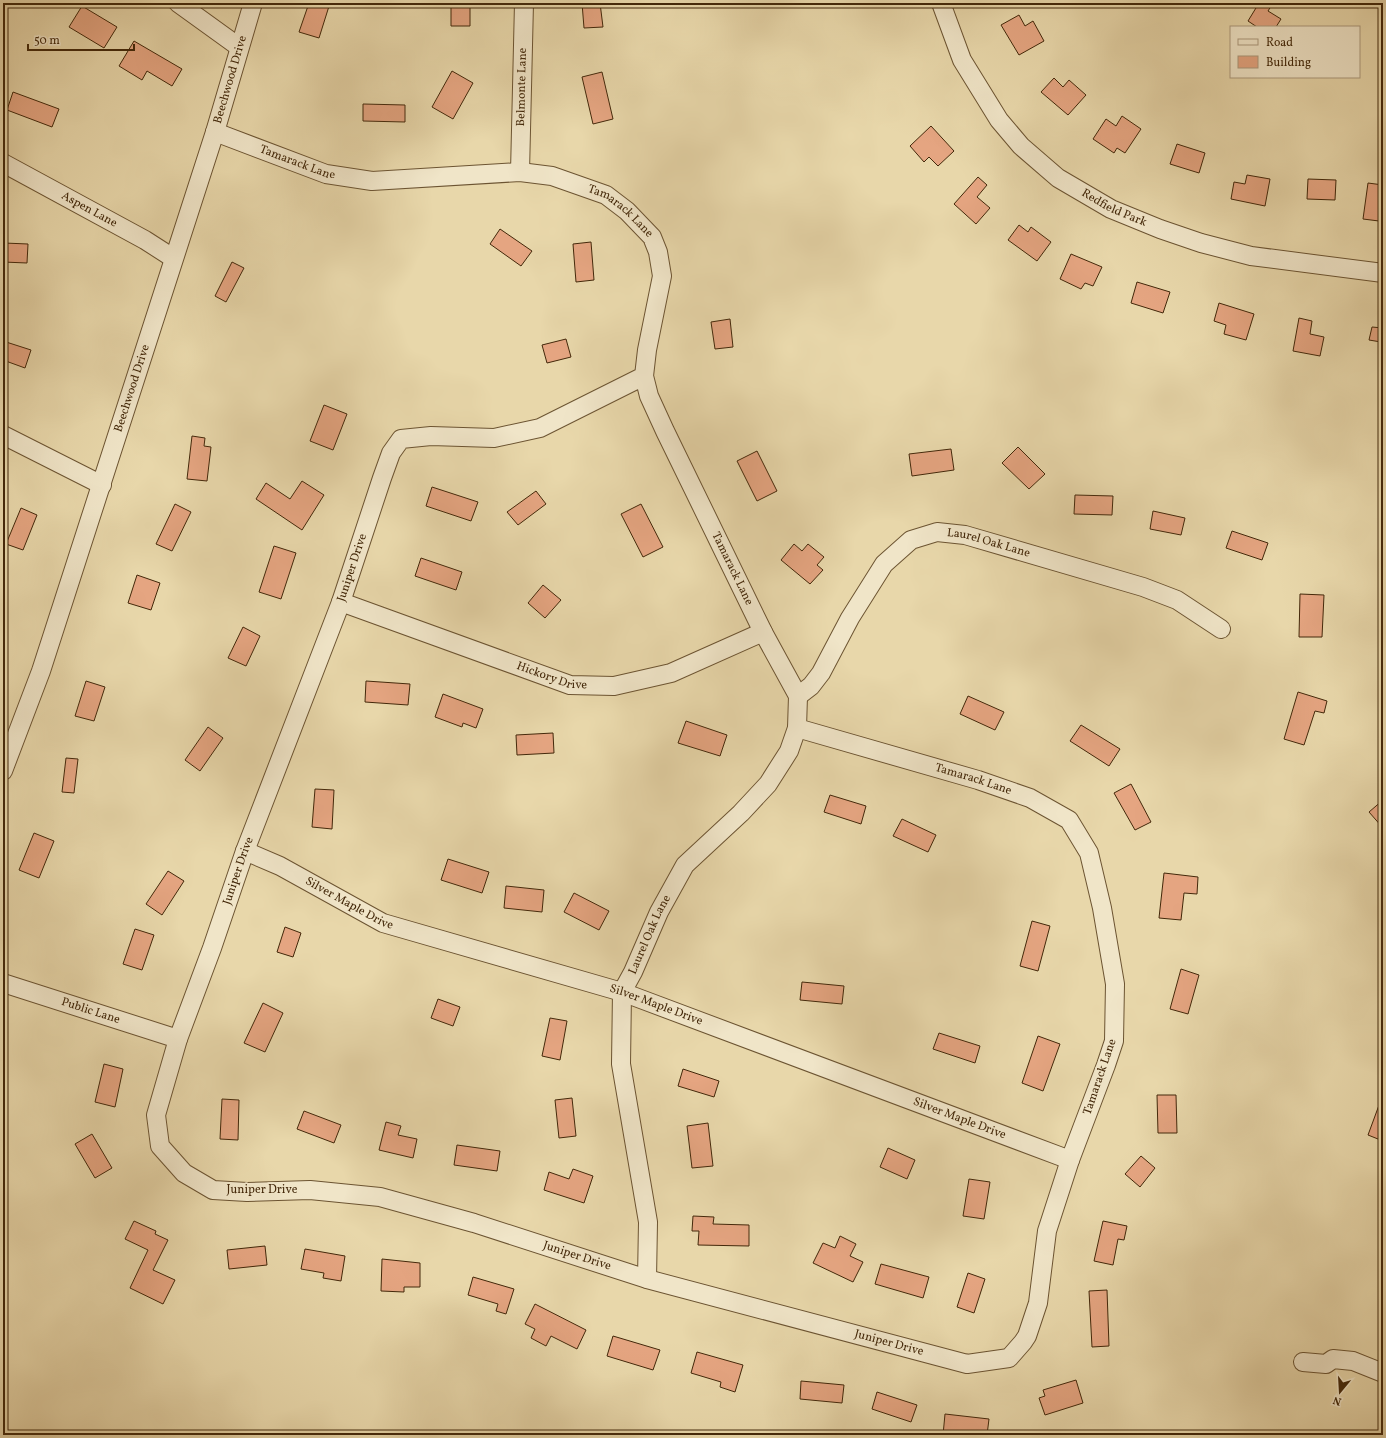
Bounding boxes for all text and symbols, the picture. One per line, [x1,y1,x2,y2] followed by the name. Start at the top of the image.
[28,26,134,52] scale bar
[1230,26,1360,78] legend
[34,33,60,49] text: 50 m
[210,33,251,126] street label: Beechwood Drive
[1266,35,1293,51] text: Road
[513,47,531,127] street label: Belmonte Lane
[1266,55,1311,71] text: Building
[257,142,336,183] street label: Tamarack Lane
[586,181,657,242] street label: Tamarack Lane
[1078,185,1150,231] street label: Redfield Park
[58,188,120,232] street label: Aspen Lane
[111,342,154,434] street label: Beechwood Drive
[946,525,1032,562] street label: Laurel Oak Lane
[708,530,757,608] street label: Tamarack Lane
[334,531,371,604] street label: Juniper Drive
[514,658,588,693] street label: Hickory Drive
[933,760,1014,799] street label: Tamarack Lane
[219,834,258,907] street label: Juniper Drive
[302,873,395,934] street label: Silver Maple Drive
[625,892,675,977] street label: Laurel Oak Lane
[608,981,705,1030] street label: Silver Maple Drive
[59,994,122,1028] street label: Public Lane
[1080,1037,1121,1117] street label: Tamarack Lane
[911,1094,1009,1143] street label: Silver Maple Drive
[227,1182,298,1198] street label: Juniper Drive
[541,1237,613,1275] street label: Juniper Drive
[853,1326,926,1360] street label: Juniper Drive
[1320,1372,1360,1412] north arrow
[1331,1392,1343,1408] text: N

